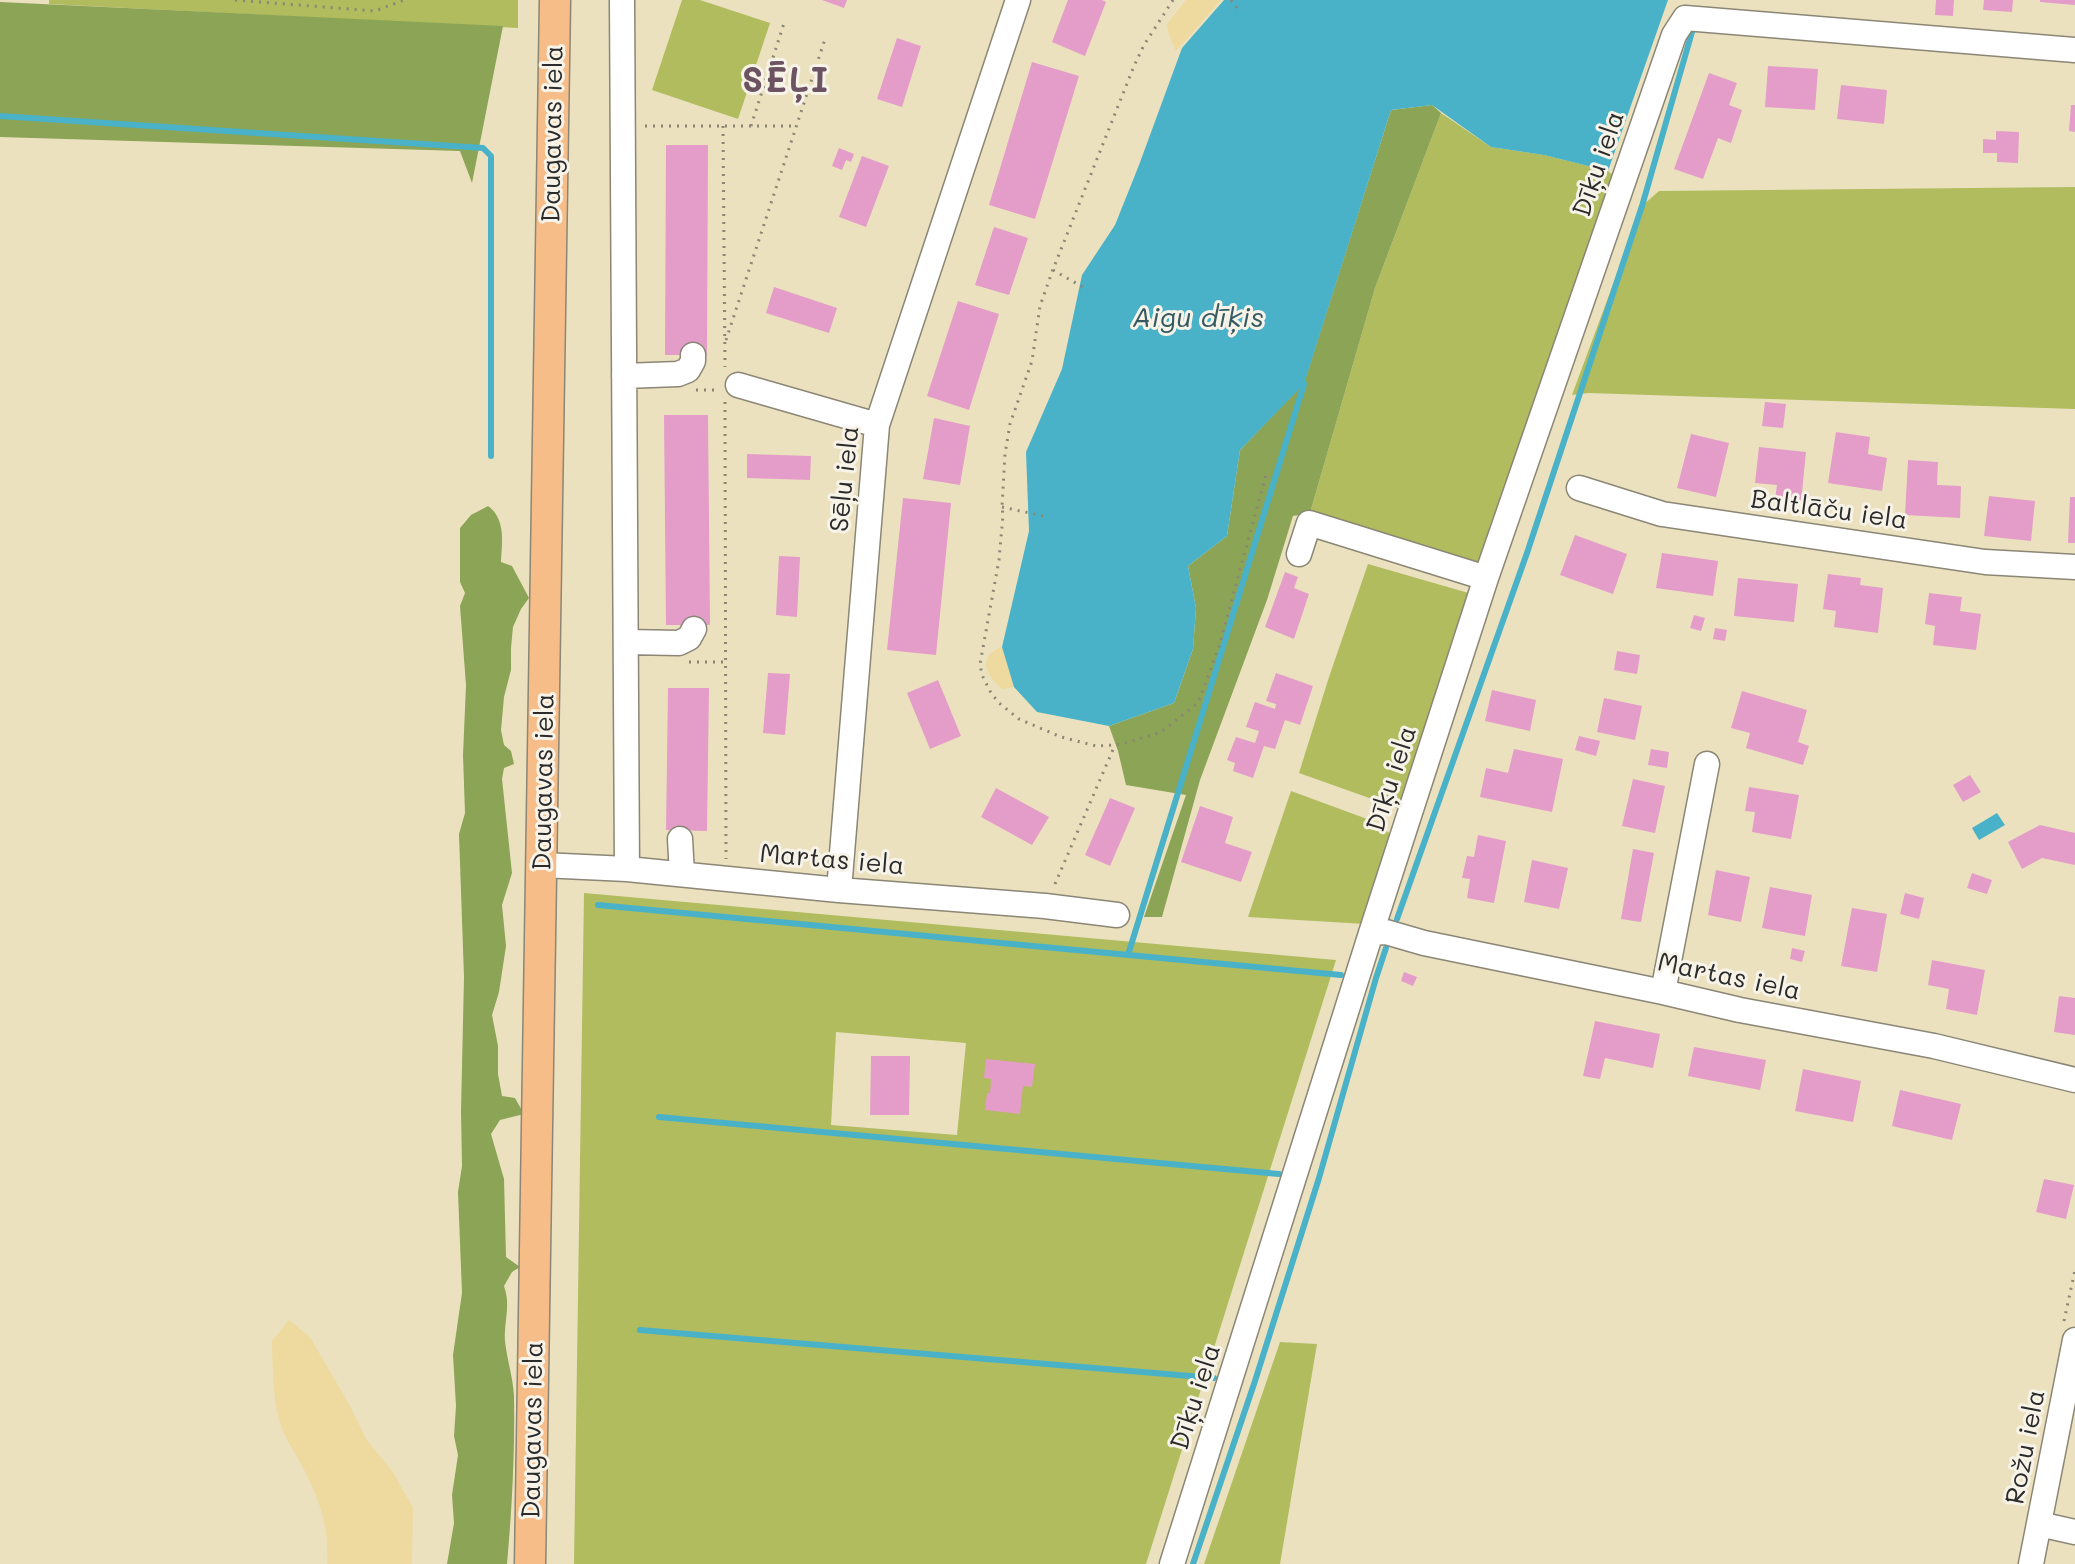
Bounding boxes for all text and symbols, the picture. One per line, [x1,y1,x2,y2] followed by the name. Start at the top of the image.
[536,45,570,223] street label: Daugavas iela
[742,62,830,102] district label: SĒĻI
[1566,107,1632,221] street label: Dīķu iela
[1132,301,1264,335] water label: Aigu dīķis
[824,424,866,534] street label: Sēļu iela
[1749,484,1909,536] street label: Baltlāču iela
[527,693,561,871] street label: Daugavas iela
[1360,722,1424,836] street label: Dīķu iela
[758,838,906,882] street label: Martas iela
[1655,947,1803,1007] street label: Martas iela
[1164,1340,1228,1454] street label: Dīķu iela
[516,1341,550,1519] street label: Daugavas iela
[2000,1387,2052,1507] street label: Rožu iela

